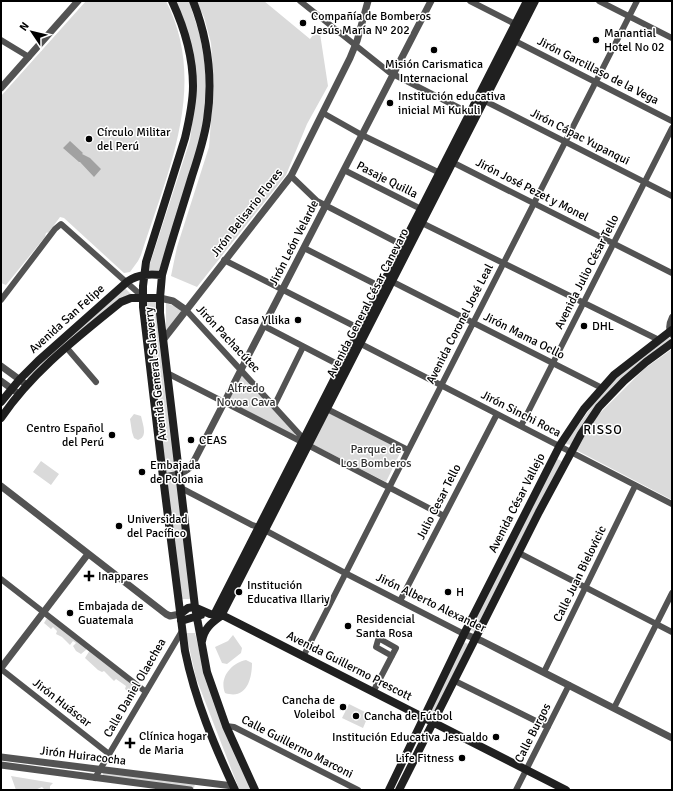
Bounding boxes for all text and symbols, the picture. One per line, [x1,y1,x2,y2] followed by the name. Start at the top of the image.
[311,9,431,38] place label: Compañía de Bomberos Jesús María Nº 202
[12,12,52,52] north arrow
[298,18,308,28] marker: Compañía de Bomberos Jesús María Nº 202
[17,20,32,33] text: N
[604,26,664,55] place label: Manantial Hotel No 02
[535,34,661,108] street label: Jirón Garcillaso de la Vega
[591,35,601,45] marker: Manantial Hotel No 02
[429,45,439,55] marker: Misión Carismatica Internacional
[385,57,483,86] place label: Misión Carismatica Internacional
[398,89,505,118] place label: Institución educativa inicial Mi Kukuli
[385,98,395,108] marker: Institución educativa inicial Mi Kukuli
[528,105,632,169] street label: Jirón Cápac Yupanqui
[97,125,171,154] place label: Círculo Militar del Perú
[84,134,94,144] marker: Círculo Militar del Perú
[473,155,591,225] street label: Jirón José Pezet y Monel
[354,158,420,202] street label: Pasaje Quilla
[208,166,286,260] street label: Jirón Belisario Flores
[266,198,322,288] street label: Jirón León Velarde
[552,212,622,332] street label: Avenida Julio César Tello
[324,226,412,380] street label: Avenida General César Canevaro
[423,261,497,387] street label: Avenida Coronel José Leal
[26,281,108,357] street label: Avenida San Felipe
[193,302,263,376] street label: Jirón Pachacútec
[141,306,170,442] street label: Avenida General Salaverry
[481,309,567,363] street label: Jirón Mama Ocllo
[235,313,290,328] place label: Casa Yllika
[293,315,303,325] marker: Casa Yllika
[592,319,614,334] place label: DHL
[579,321,589,331] marker: DHL
[216,381,276,410] park label: Alfredo Novoa Cava
[478,387,564,441] street label: Jirón Sinchi Roca
[26,421,104,450] place label: Centro Español del Perú
[583,422,623,438] district label: RISSO
[107,430,117,440] marker: Centro Español del Perú
[199,433,227,448] place label: CEAS
[186,435,196,445] marker: CEAS
[340,442,412,471] park label: Parque de Los Bomberos
[485,451,549,555] street label: Avenida César Vallejo
[150,458,203,487] place label: Embajada de Polonia
[413,462,465,542] street label: Julio Cesar Tello
[137,467,147,477] marker: Embajada de Polonia
[127,512,188,541] place label: Universidad del Pacífico
[114,521,124,531] marker: Universidad del Pacífico
[550,523,610,625] street label: Calle Juan Bielovicic
[98,569,148,584] place label: Inappares
[83,570,95,582] marker: Inappares
[374,570,489,636] street label: Jirón Alberto Alexander
[247,578,330,607] place label: Institución Educativa Illariy
[456,585,464,600] place label: H
[234,587,244,597] marker: Institución Educativa Illariy
[443,587,453,597] marker: H
[78,599,144,628] place label: Embajada de Guatemala
[65,608,75,618] marker: Embajada de Guatemala
[356,612,416,641] place label: Residencial Santa Rosa
[343,621,353,631] marker: Residencial Santa Rosa
[284,628,414,704] street label: Avenida Guillermo Prescott
[100,636,170,740] street label: Calle Daniel Olaechea
[30,675,95,731] street label: Jirón Huáscar
[282,693,335,722] place label: Cancha de Voleibol
[512,701,554,765] street label: Calle Burgos
[338,702,348,712] marker: Cancha de Voleibol
[364,709,453,724] place label: Cancha de Fútbol
[351,711,361,721] marker: Cancha de Fútbol
[239,712,355,782] street label: Calle Guillermo Marconi
[139,729,207,758] place label: Clínica hogar de Maria
[332,730,488,745] place label: Institución Educativa Jesualdo
[491,732,501,742] marker: Institución Educativa Jesualdo
[124,737,136,749] marker: Clínica hogar de Maria
[39,743,127,769] street label: Jirón Huiracocha
[396,751,454,766] place label: Life Fitness
[457,753,467,763] marker: Life Fitness

